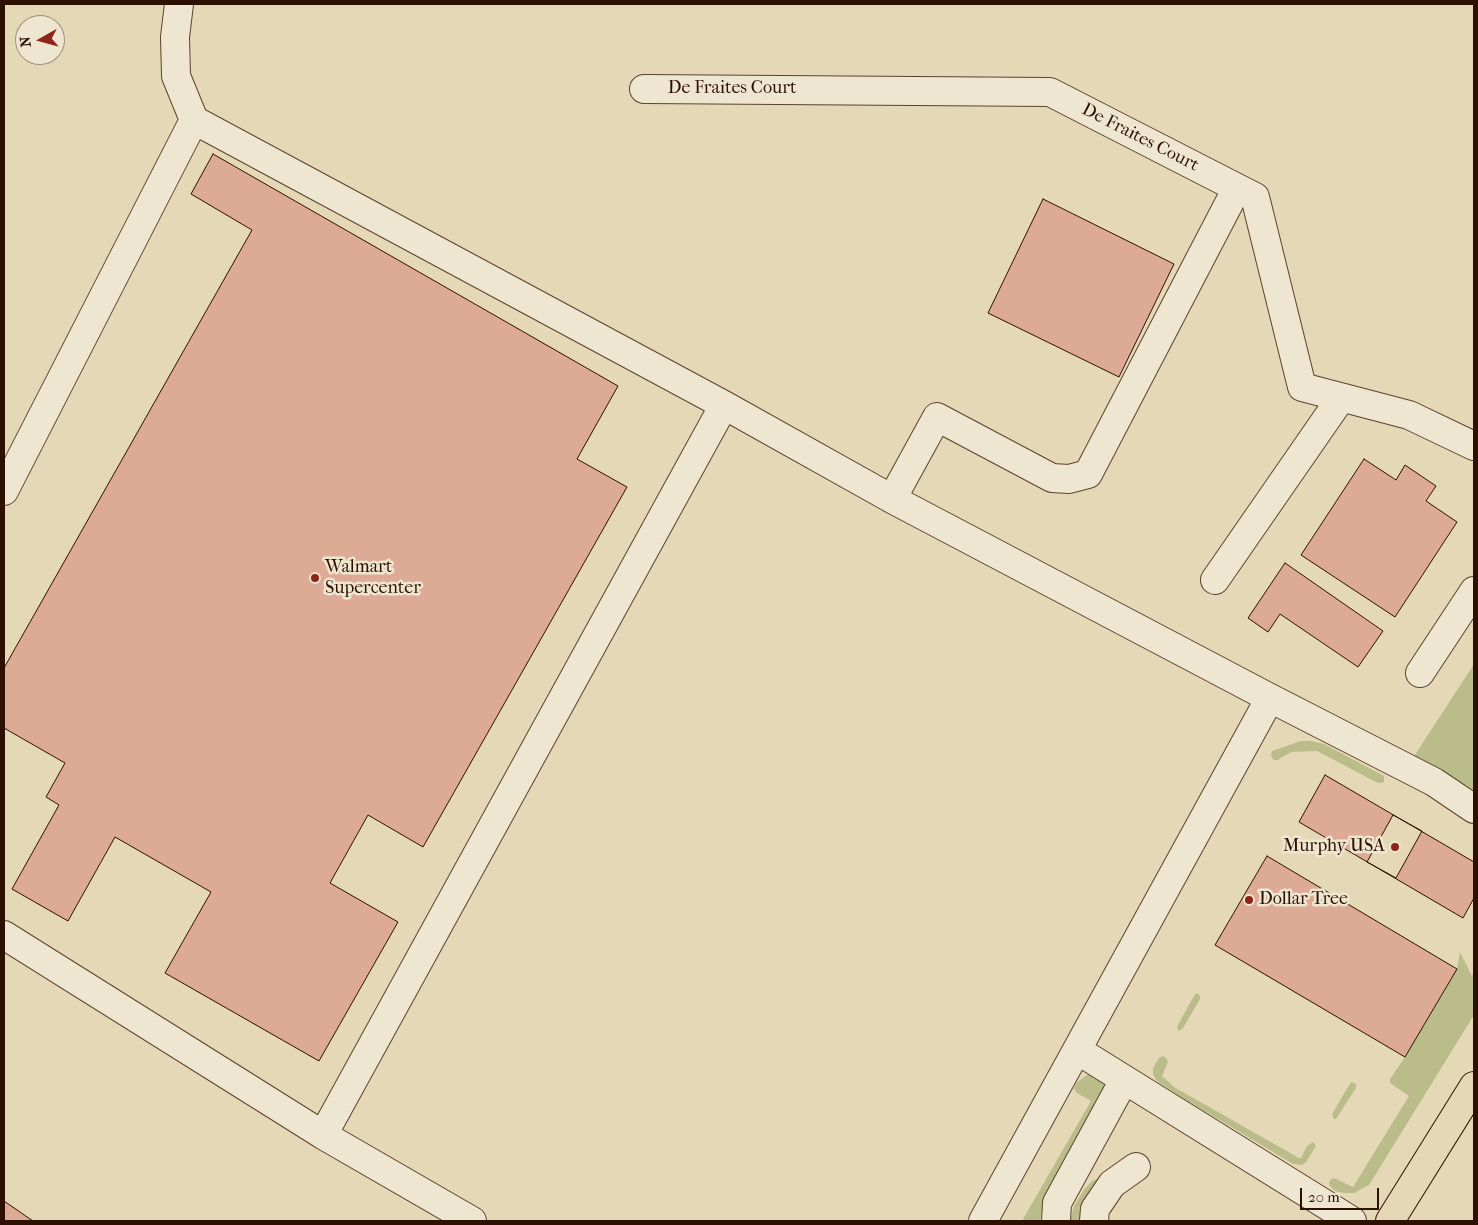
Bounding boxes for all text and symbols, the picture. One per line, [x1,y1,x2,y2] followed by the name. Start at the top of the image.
[15,15,65,65] north arrow
[17,35,35,48] text: N
[668,78,796,100] street label: De Fraites Court
[1078,99,1202,177] street label: De Fraites Court
[325,557,421,600] place label: Walmart Supercenter
[309,572,321,584] marker: Walmart Supercenter
[1283,836,1385,858] place label: Murphy USA
[1389,841,1401,853] marker: Murphy USA
[1259,889,1348,911] place label: Dollar Tree
[1243,894,1255,906] marker: Dollar Tree
[1303,1178,1382,1210] scale bar
[1308,1188,1340,1206] text: 20 m

